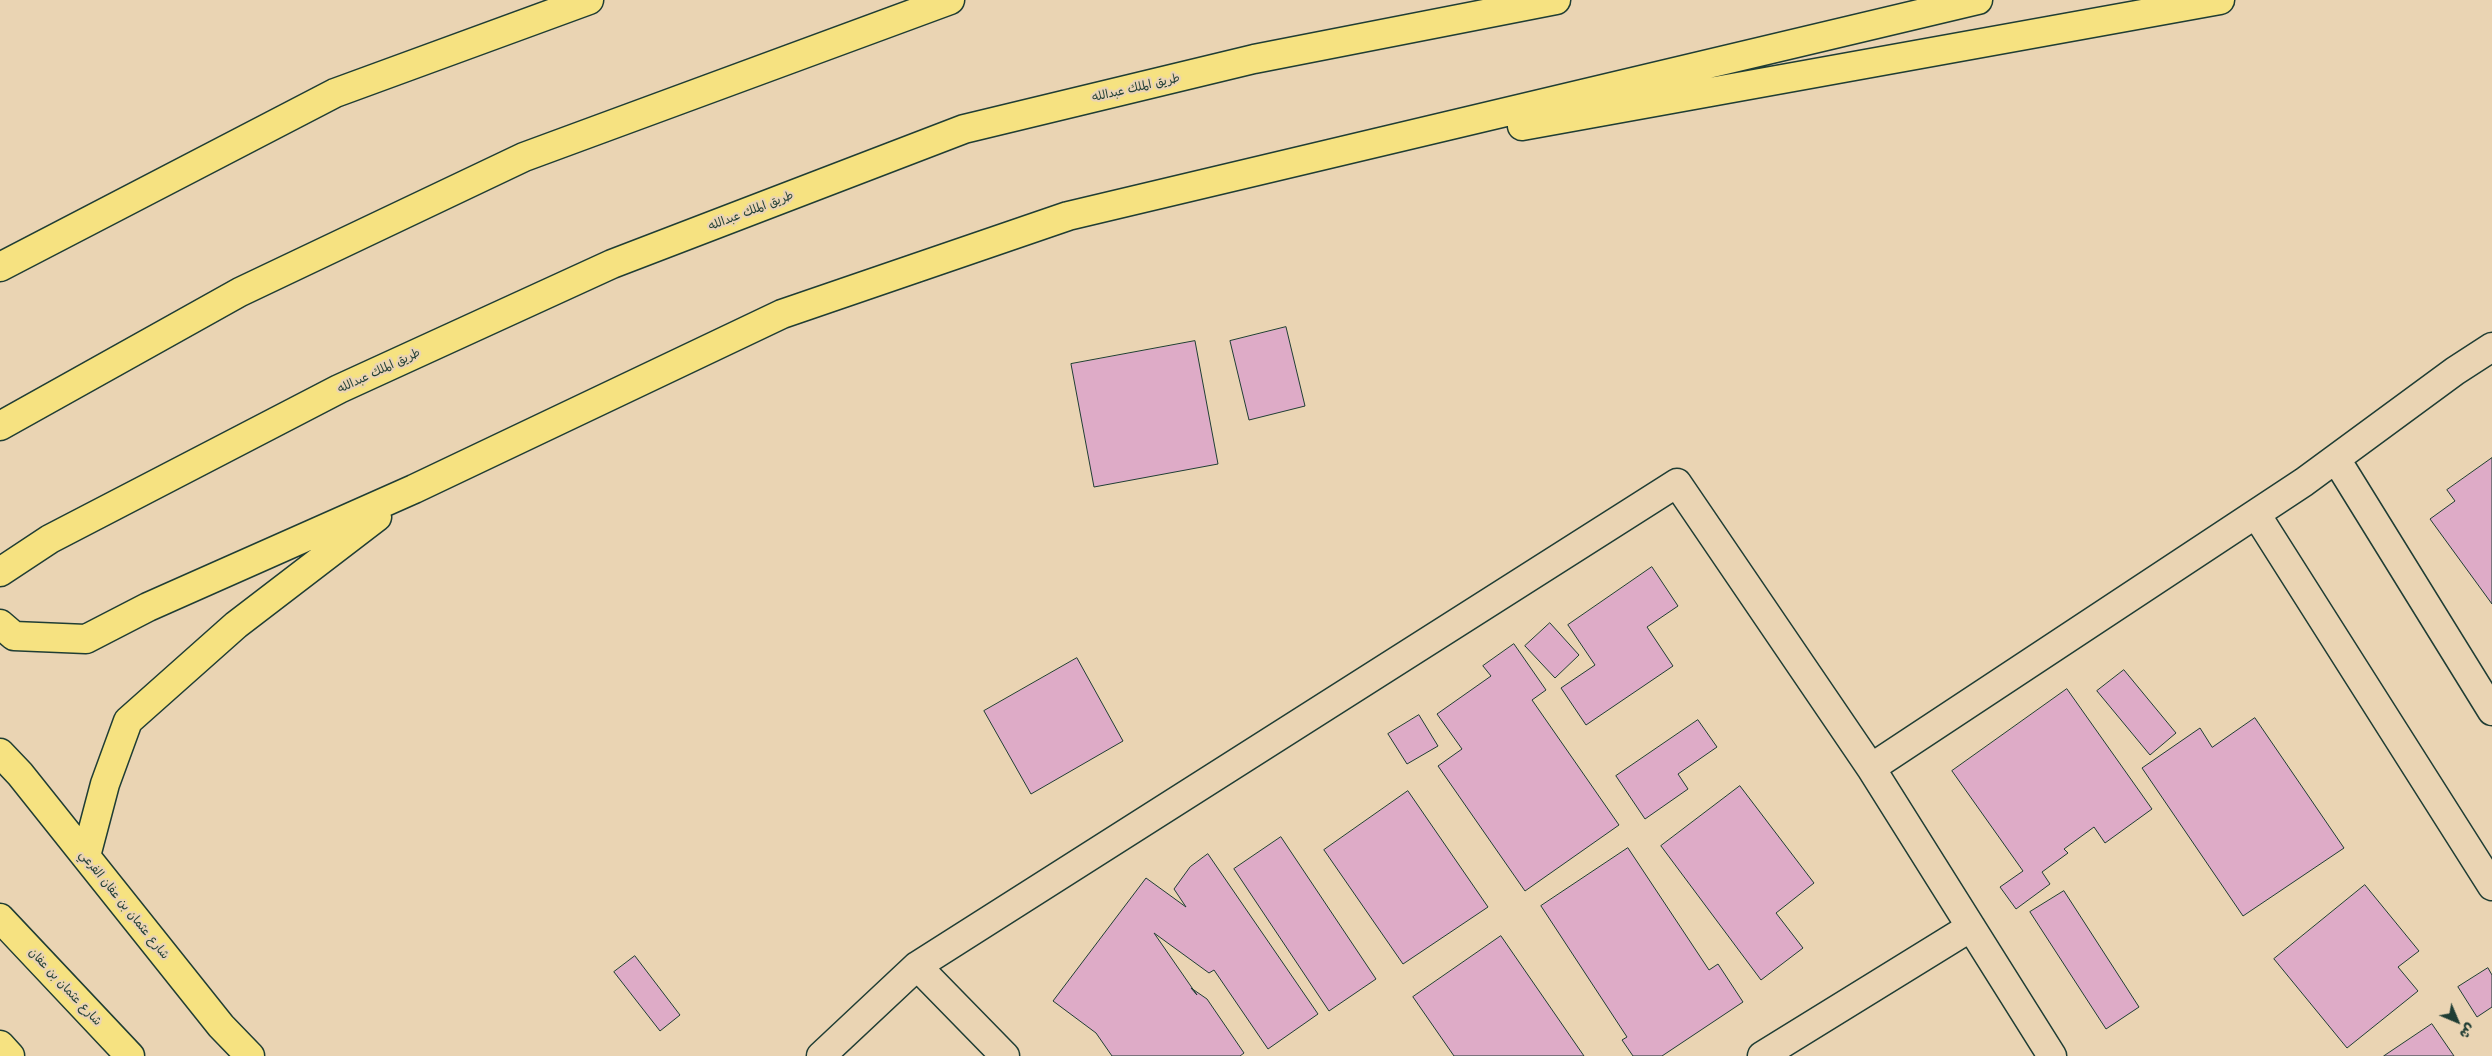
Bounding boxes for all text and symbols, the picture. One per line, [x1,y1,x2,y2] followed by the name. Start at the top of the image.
[1091,71,1181,105] street label: طريق الملك عبدالله
[707,188,795,234] street label: طريق الملك عبدالله
[335,346,423,396] street label: طريق الملك عبدالله
[76,848,172,962] street label: شارع عثمان بن عفان الفرعي
[25,945,105,1029] street label: شارع عثمان بن عفان
[2432,996,2482,1046] north arrow
[2455,1019,2481,1045] text: ش

